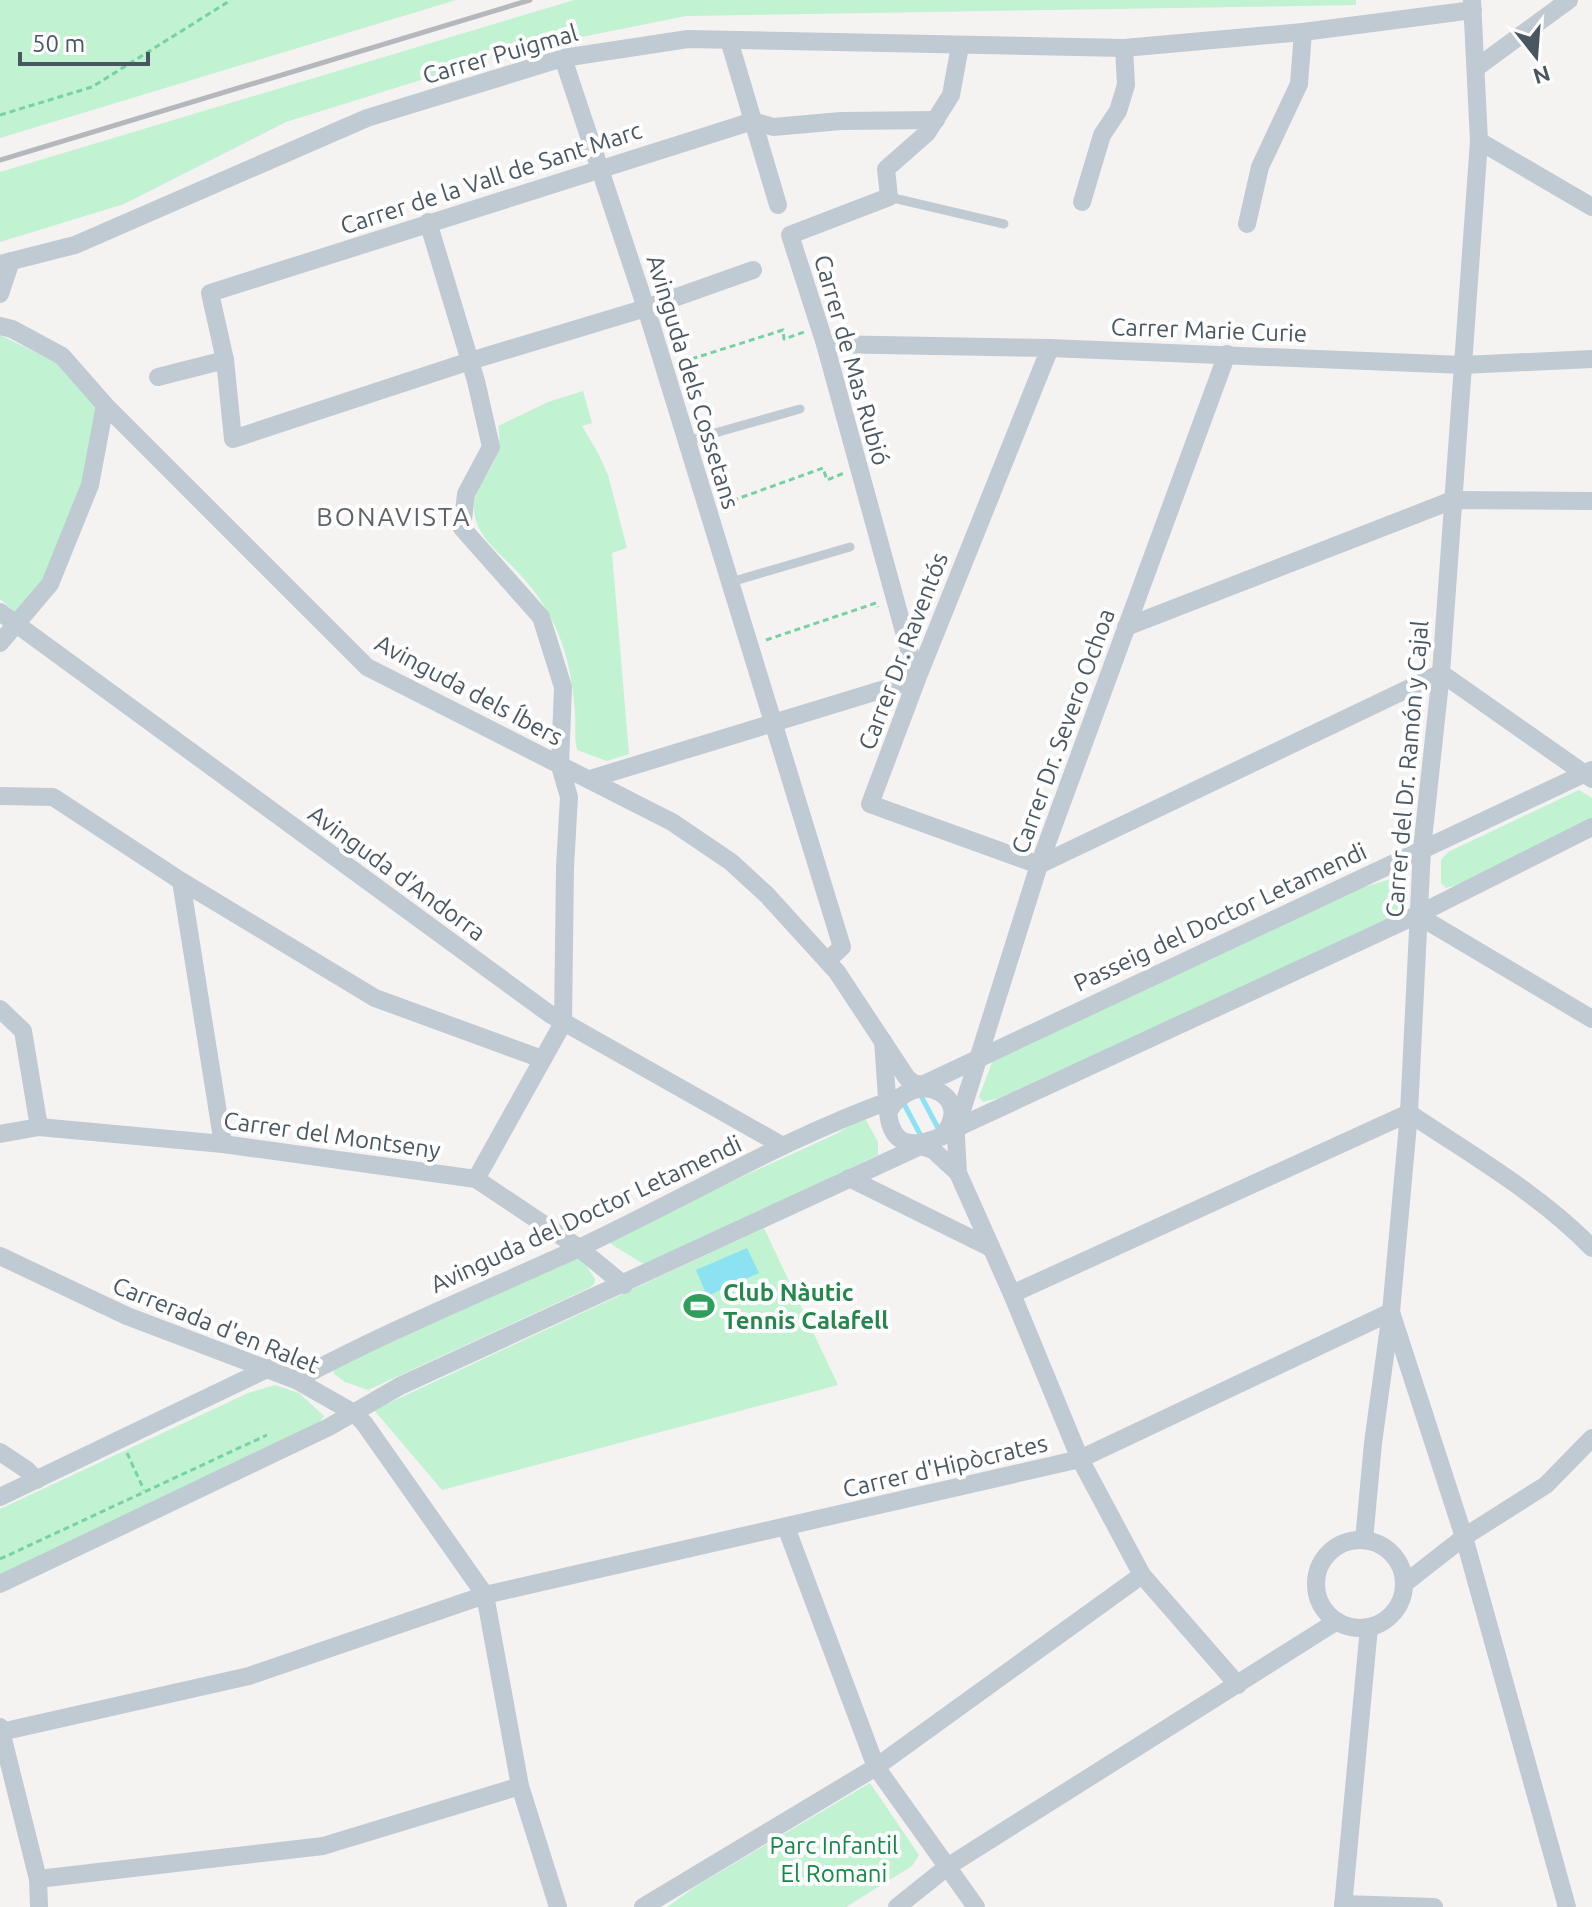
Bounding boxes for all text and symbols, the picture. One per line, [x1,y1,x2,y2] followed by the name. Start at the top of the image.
[20,16,148,66] scale bar
[1496,16,1576,96] north arrow
[419,19,581,89] street label: Carrer Puigmal
[32,30,85,57] text: 50 m
[1530,61,1554,90] text: N
[337,116,645,240] street label: Carrer de la Vall de Sant Marc
[641,252,745,512] street label: Avinguda dels Cossetans
[809,252,895,468] street label: Carrer de Mas Rubió
[1110,313,1308,347] street label: Carrer Marie Curie
[316,502,472,531] district label: BONAVISTA
[853,549,953,753] street label: Carrer Dr. Raventós
[1006,605,1120,857] street label: Carrer Dr. Severo Ochoa
[1381,619,1433,919] street label: Carrer del Dr. Ramón y Cajal
[371,628,568,751] street label: Avinguda dels Íbers
[303,800,491,946] street label: Avinguda d'Andorra
[1069,837,1371,997] street label: Passeig del Doctor Letamendi
[222,1106,443,1164] street label: Carrer del Montseny
[426,1130,746,1298] street label: Avinguda del Doctor Letamendi
[109,1271,324,1379] street label: Carrerada d'en Ralet
[723,1279,889,1334] place label: Club Nàutic Tennis Calafell
[682,1289,716,1323] sports icon: Club Nàutic Tennis Calafell
[840,1429,1050,1503] street label: Carrer d'Hipòcrates
[770,1832,898,1887] park label: Parc Infantil El Romani

